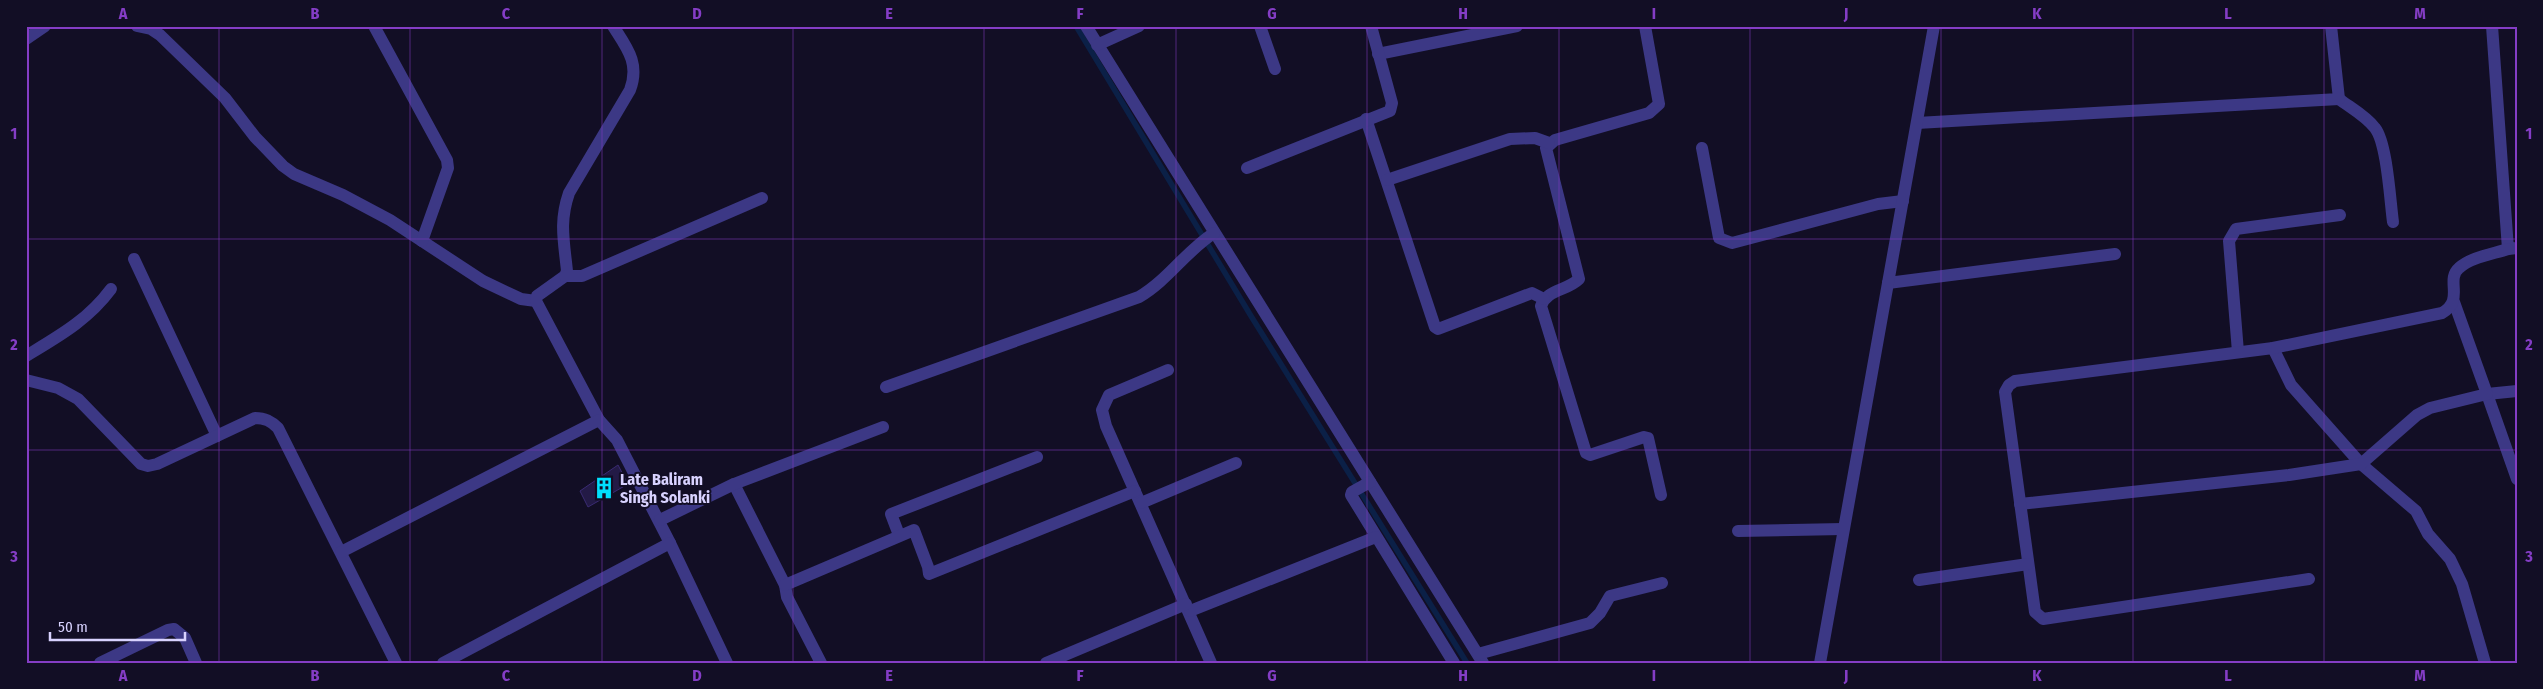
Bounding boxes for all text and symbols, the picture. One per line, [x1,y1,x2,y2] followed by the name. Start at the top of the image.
[118,4,128,23] text: A
[311,4,320,23] text: B
[502,4,511,23] text: C
[692,4,702,23] text: D
[885,4,893,23] text: E
[1076,4,1084,23] text: F
[1267,4,1277,23] text: G
[1458,4,1468,23] text: H
[1652,4,1656,23] text: I
[1843,4,1848,23] text: J
[2032,4,2042,23] text: K
[2224,4,2232,23] text: L
[2414,4,2426,23] text: M
[11,124,17,143] text: 1
[2526,124,2532,143] text: 1
[9,335,18,354] text: 2
[2524,335,2533,354] text: 2
[620,470,710,507] place label: Late Baliram Singh Solanki
[591,475,617,501] building icon: Late Baliram Singh Solanki
[9,547,18,566] text: 3
[2524,547,2533,566] text: 3
[50,609,185,641] scale bar
[58,618,88,636] text: 50 m
[118,666,128,685] text: A
[311,666,320,685] text: B
[502,666,511,685] text: C
[692,666,702,685] text: D
[885,666,893,685] text: E
[1076,666,1084,685] text: F
[1267,666,1277,685] text: G
[1458,666,1468,685] text: H
[1652,666,1656,685] text: I
[1843,666,1848,685] text: J
[2032,666,2042,685] text: K
[2224,666,2232,685] text: L
[2414,666,2426,685] text: M

